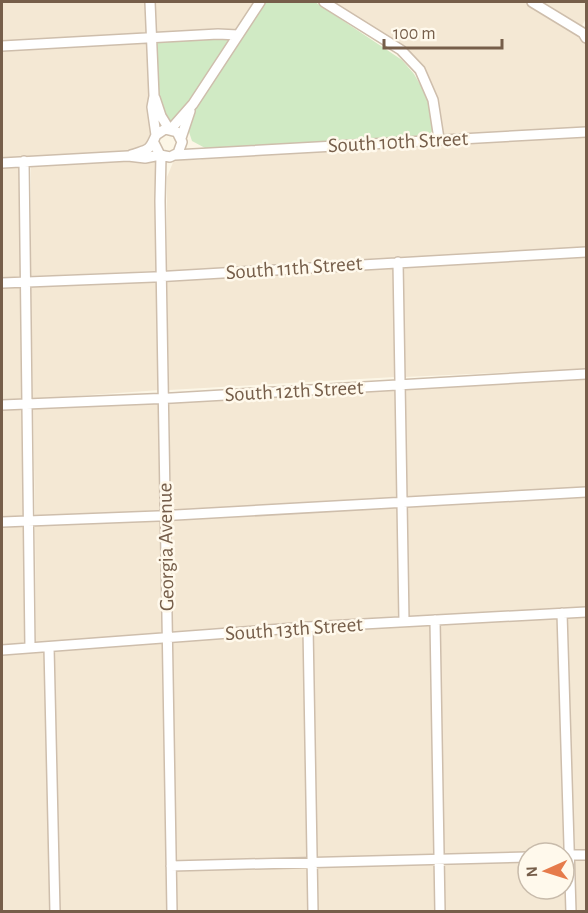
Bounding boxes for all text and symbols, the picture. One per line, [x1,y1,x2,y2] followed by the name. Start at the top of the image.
[384,12,502,50] scale bar
[393,25,436,43] text: 100 m
[327,128,469,156] street label: South 10th Street
[225,253,363,283] street label: South 11th Street
[224,377,364,405] street label: South 12th Street
[154,483,178,611] street label: Georgia Avenue
[224,614,364,644] street label: South 13th Street
[516,841,576,901] north arrow
[524,866,540,878] text: N

